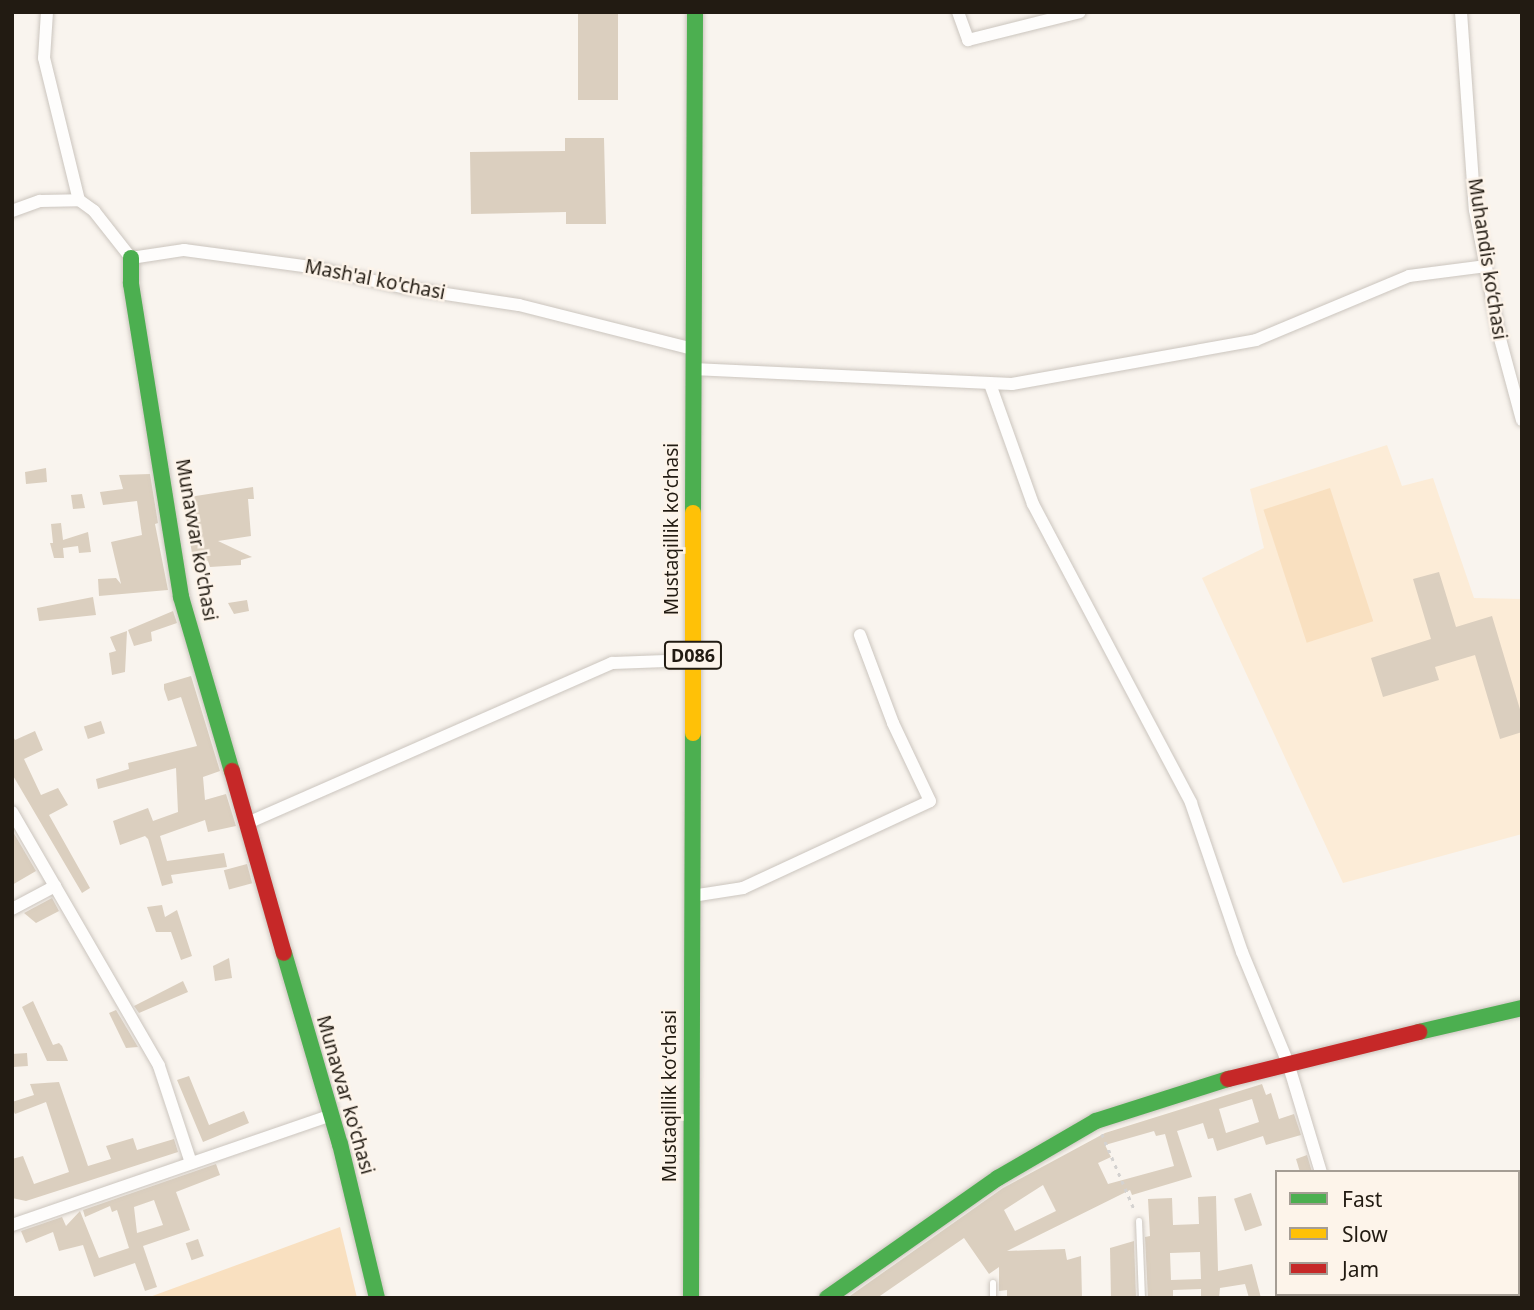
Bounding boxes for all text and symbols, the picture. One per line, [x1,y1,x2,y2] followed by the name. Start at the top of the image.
[1463,177,1511,341] street label: Muhandis ko‘chasi
[303,255,447,305] street label: Mash'al ko'chasi
[661,443,683,615] street label: Mustaqillik koʻchasi
[171,457,221,623] street label: Munavvar ko'chasi
[663,640,723,670] road number: D086
[659,1010,681,1182] street label: Mustaqillik koʻchasi
[311,1013,379,1177] street label: Munavvar ko'chasi
[1275,1170,1520,1296] legend
[1342,1185,1382,1213] text: Fast
[1342,1220,1388,1248] text: Slow
[1342,1255,1379,1283] text: Jam

